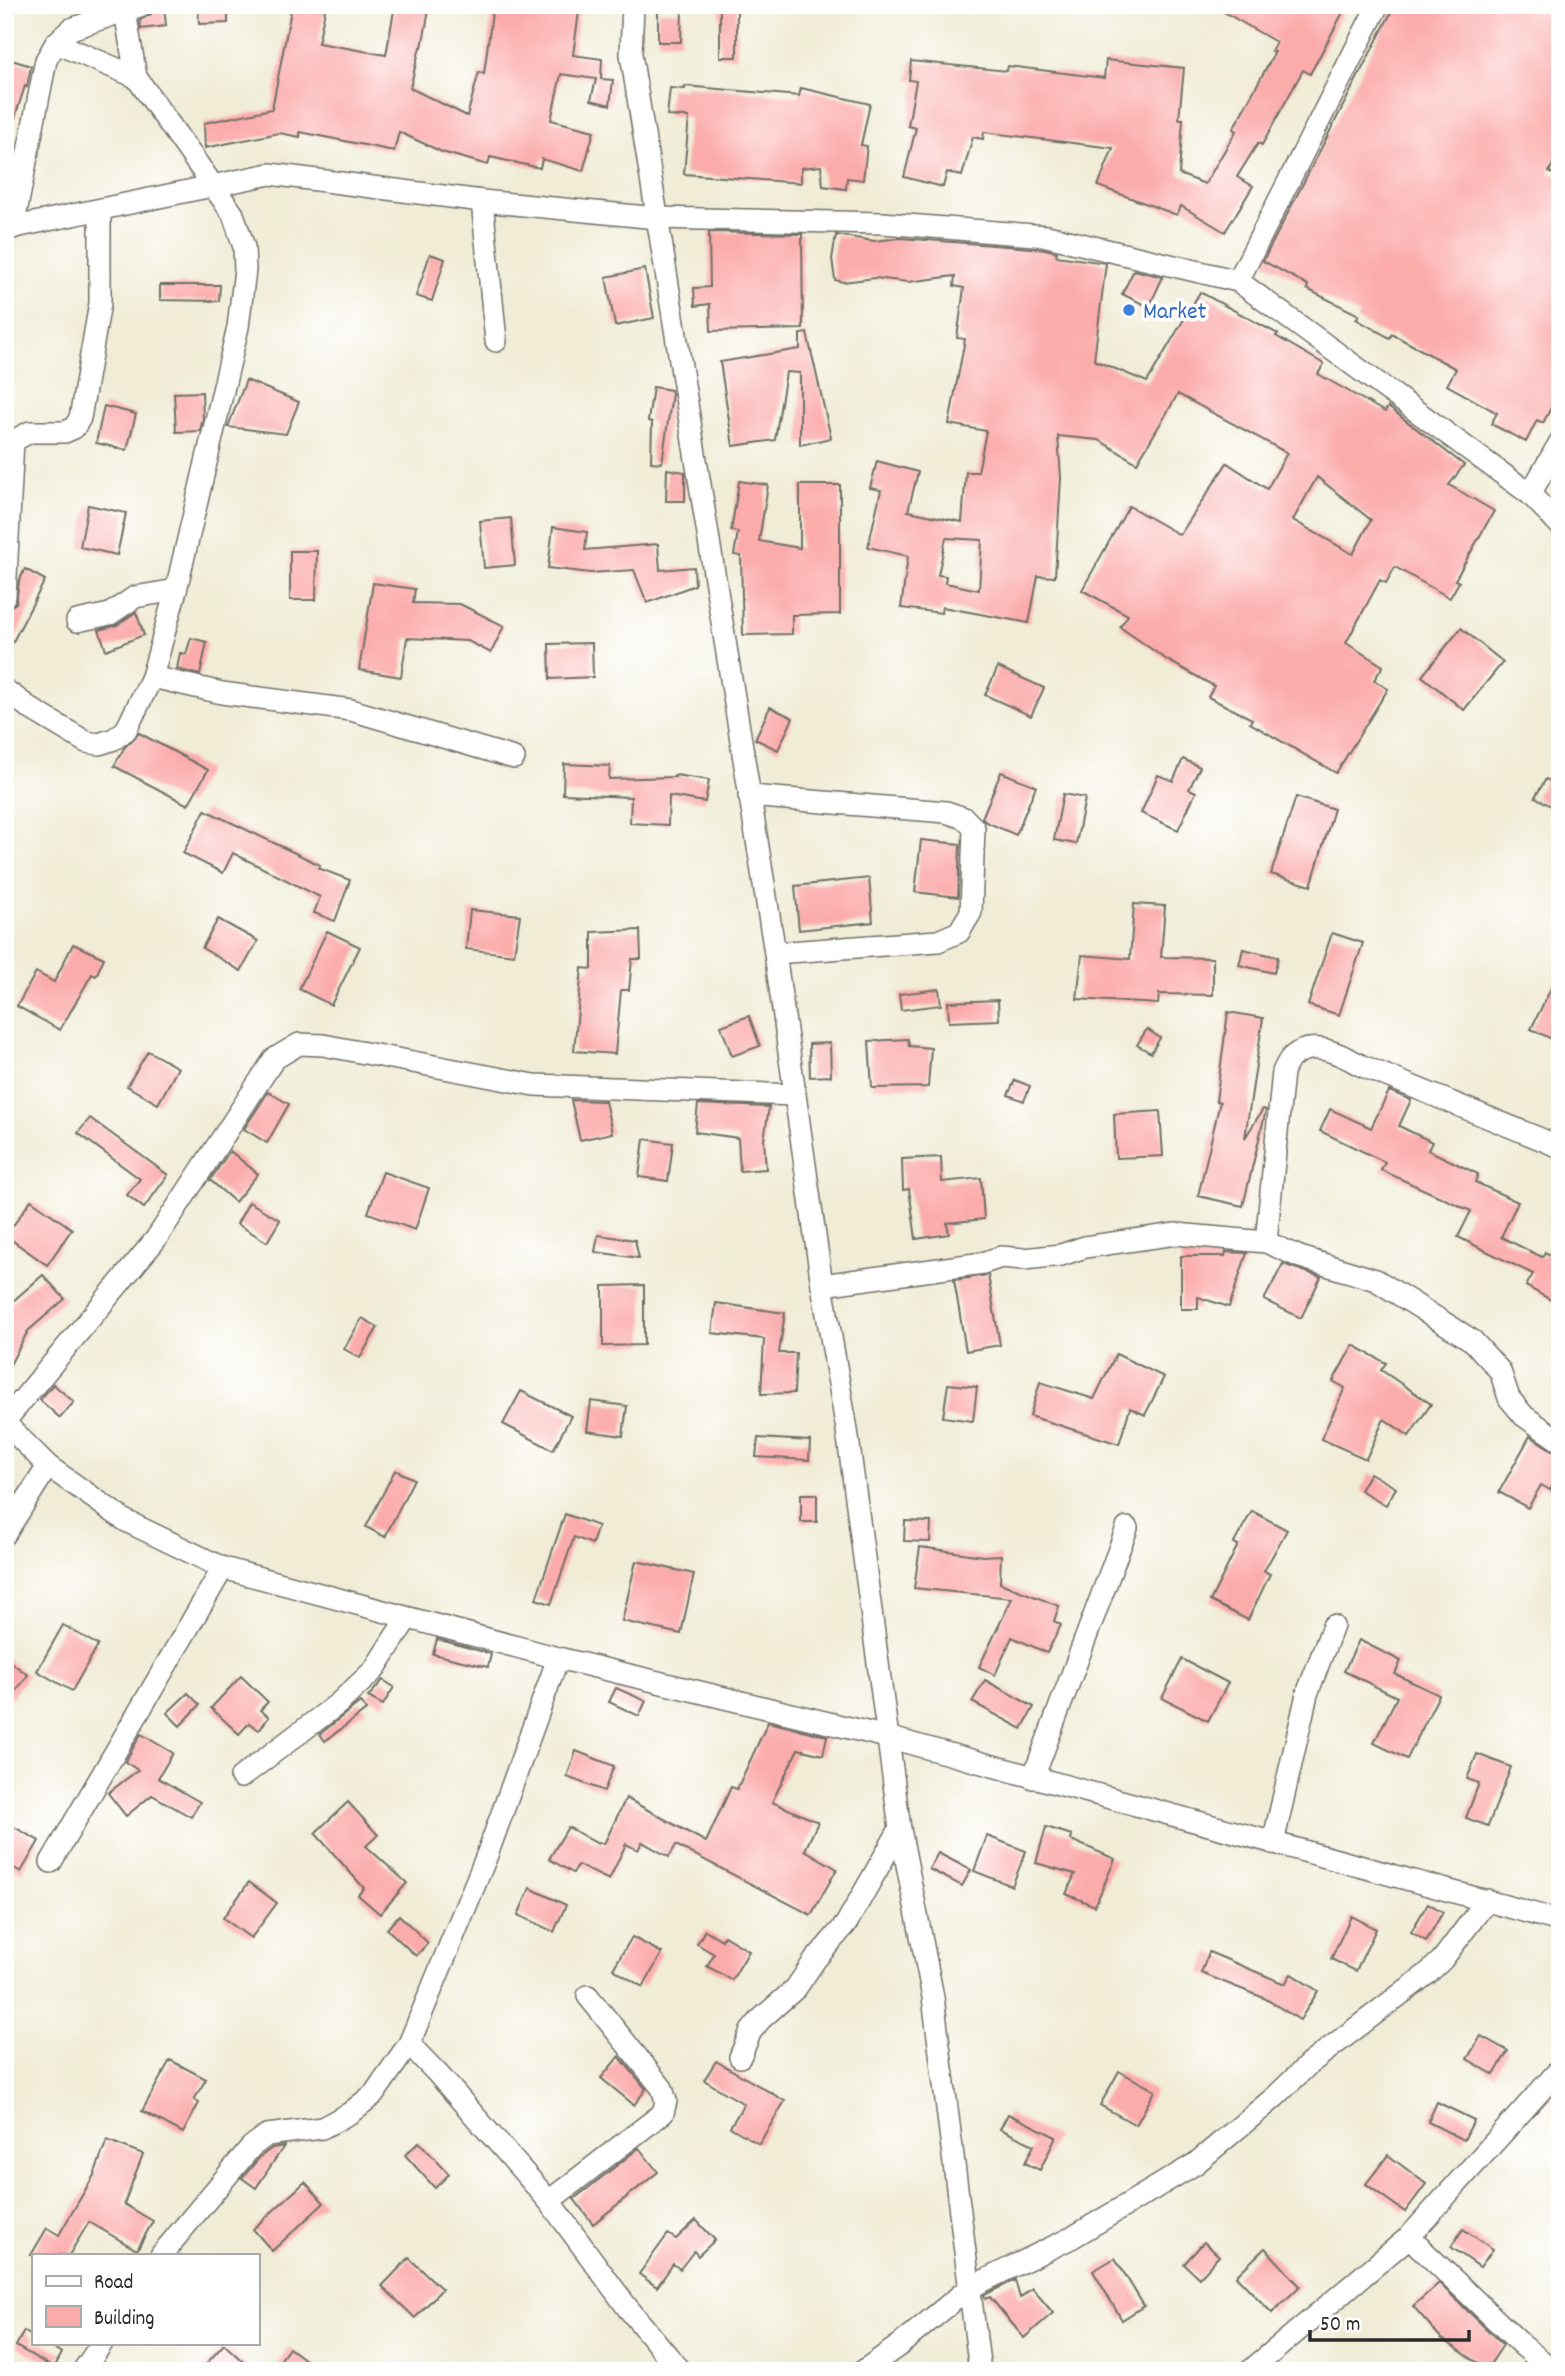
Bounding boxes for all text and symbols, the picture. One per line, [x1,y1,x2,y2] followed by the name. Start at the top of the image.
[1143,296,1207,330] place label: Market
[1121,302,1137,318] marker: Market
[32,2254,259,2344] legend
[94,2269,133,2299] text: Road
[1310,2299,1469,2343] scale bar
[94,2305,154,2335] text: Building
[1320,2311,1360,2341] text: 50 m

